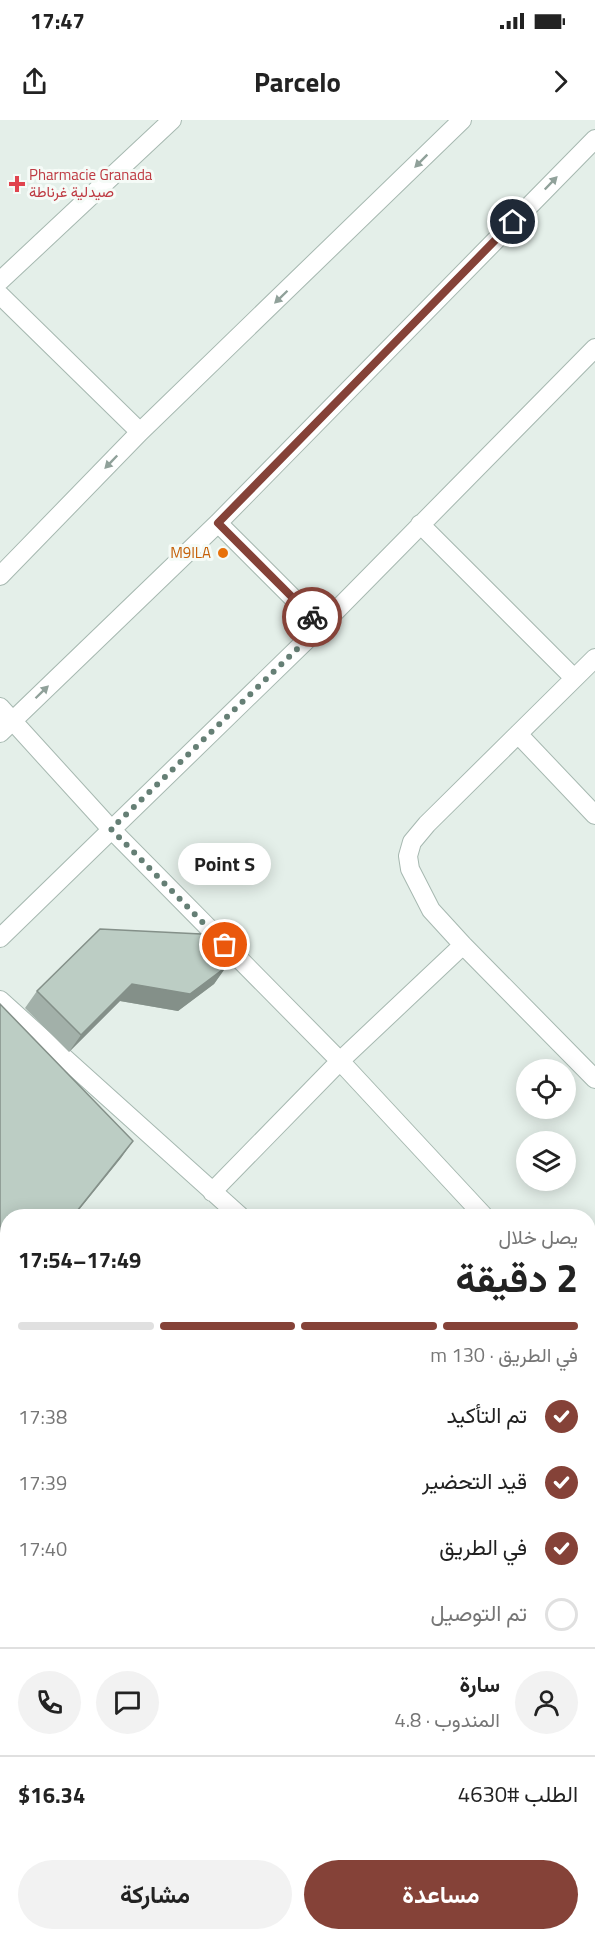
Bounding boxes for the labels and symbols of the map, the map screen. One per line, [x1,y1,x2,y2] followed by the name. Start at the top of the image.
[413,154,428,168] one-way arrow
[29,163,153,203] place label: Pharmacie Granada صيدلية غرناطة
[544,176,558,191] one-way arrow
[10,177,24,191] marker: Pharmacie Granada صيدلية غرناطة
[487,196,538,247] pin
[273,290,288,304] one-way arrow
[104,454,118,468] one-way arrow
[170,541,211,564] place label: M9ILA
[216,546,230,560] marker: M9ILA
[282,587,342,647] courier
[34,686,48,700] one-way arrow
[178,843,272,885] callout: Point S
[199,919,250,970] pin

